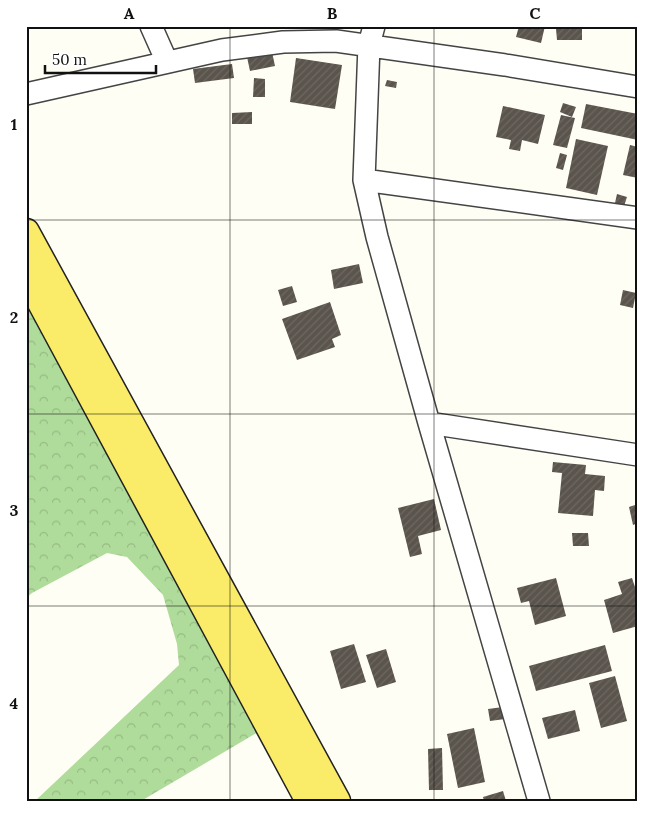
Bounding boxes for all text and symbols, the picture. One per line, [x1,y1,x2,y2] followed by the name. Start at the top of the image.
[124,3,135,23] text: A
[327,3,338,23] text: B
[529,3,541,23] text: C
[45,42,156,74] scale bar
[52,50,87,69] text: 50 m
[11,114,17,134] text: 1
[10,307,18,327] text: 2
[10,500,19,520] text: 3
[10,693,19,713] text: 4

